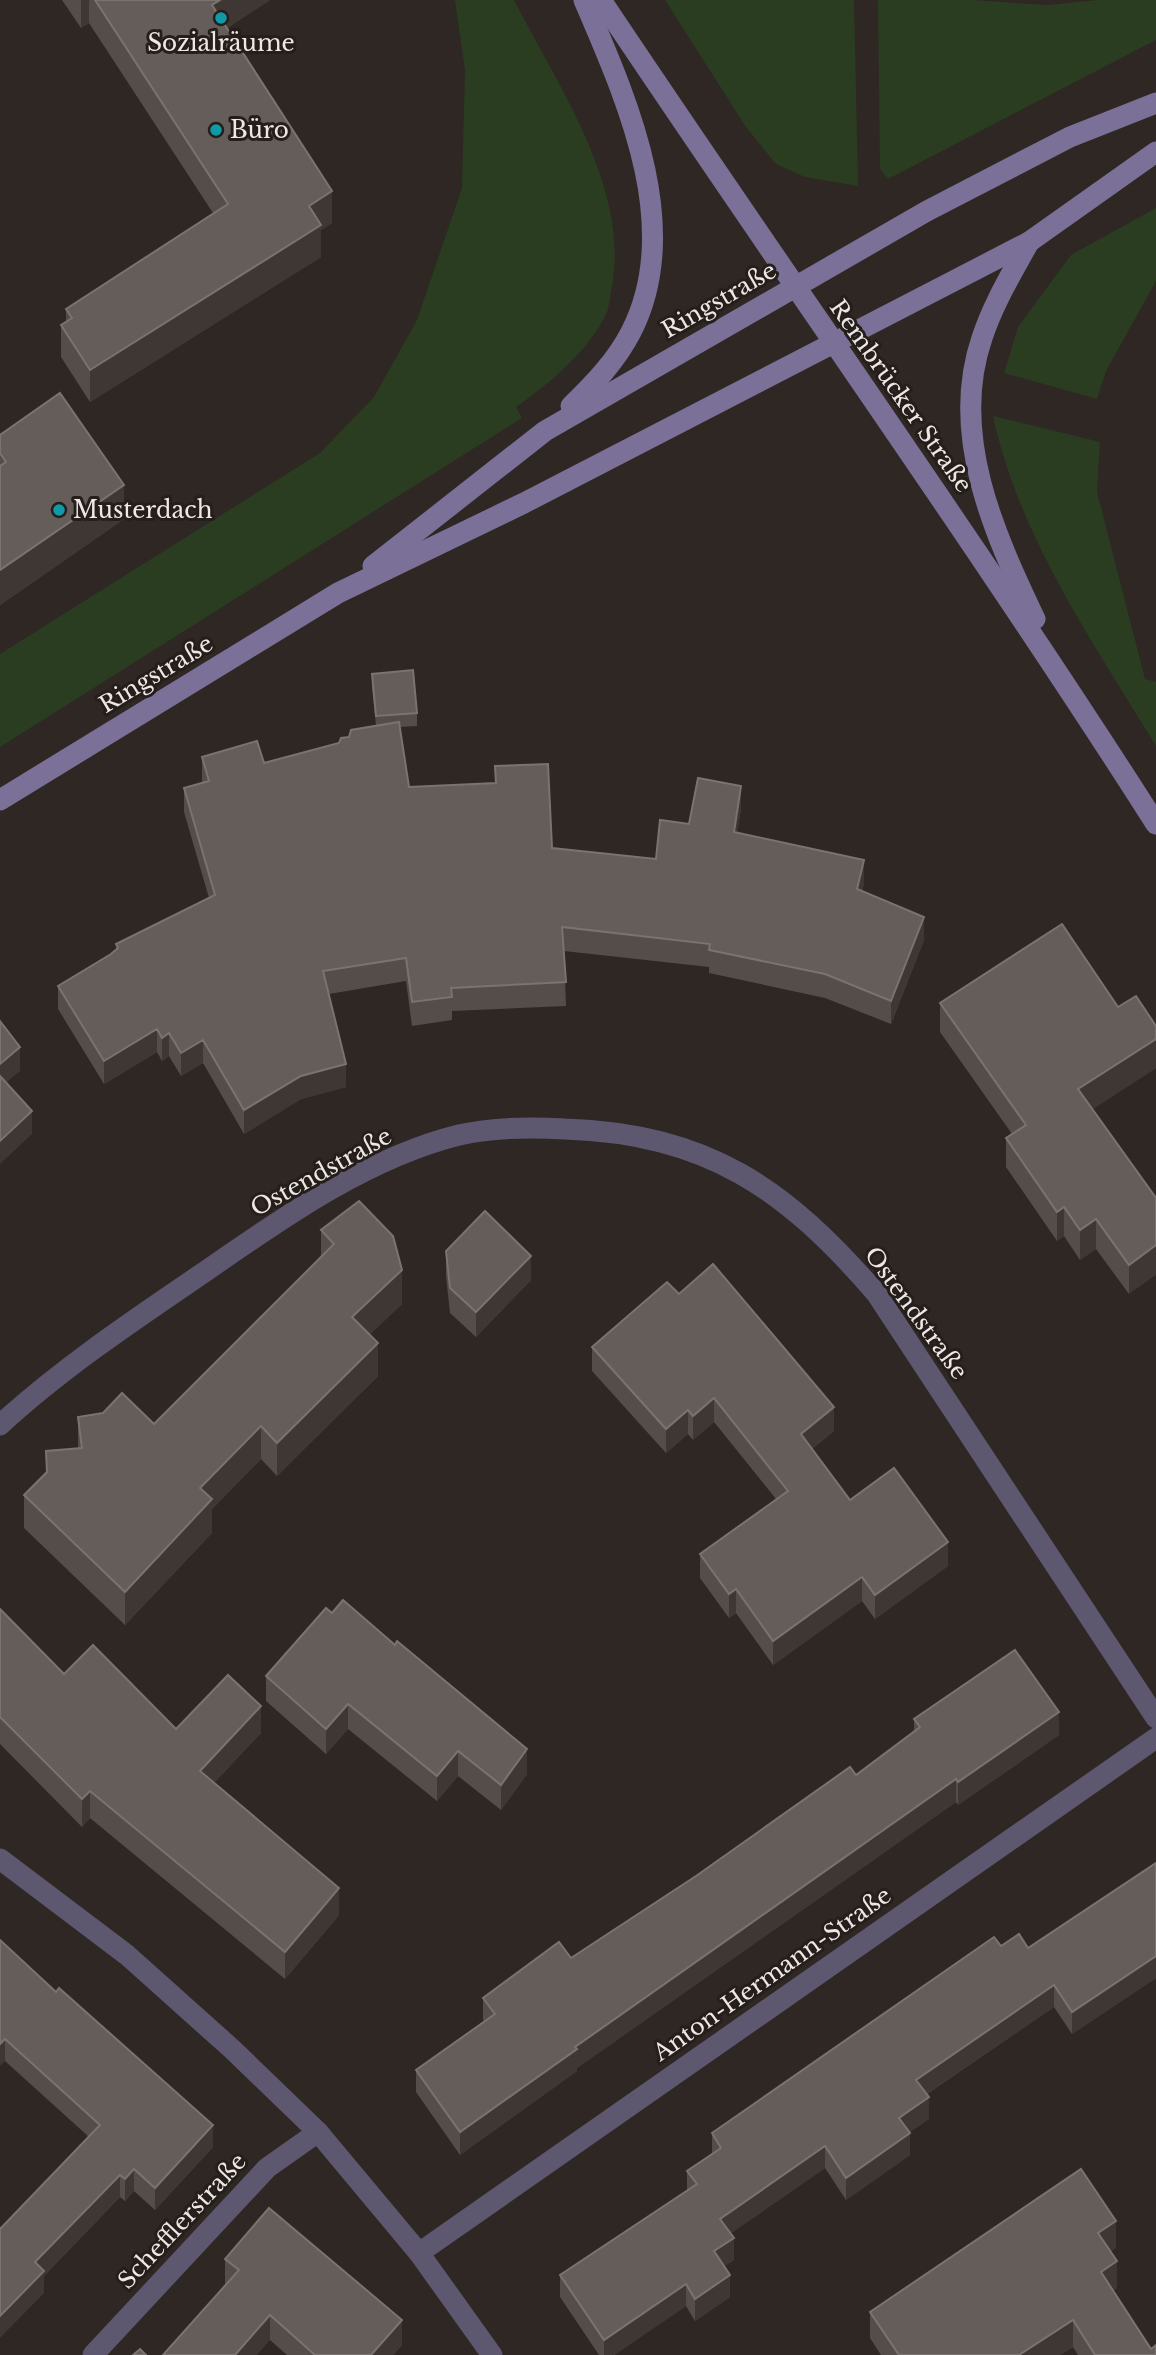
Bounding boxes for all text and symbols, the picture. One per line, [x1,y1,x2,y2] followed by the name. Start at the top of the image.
[213,10,229,26] marker: Sozialräume
[147,29,295,57] place label: Sozialräume
[230,116,289,144] place label: Büro
[208,122,224,138] marker: Büro
[657,256,781,344] street label: Ringstraße
[824,294,978,498] street label: Rembrücker Straße
[73,496,213,524] place label: Musterdach
[51,502,67,518] marker: Musterdach
[94,629,218,719] street label: Ringstraße
[246,1122,396,1222] street label: Ostendstraße
[859,1241,973,1385] street label: Ostendstraße
[647,1881,896,2068] street label: Anton-Hermann-Straße
[112,2147,252,2295] street label: Schefflerstraße

